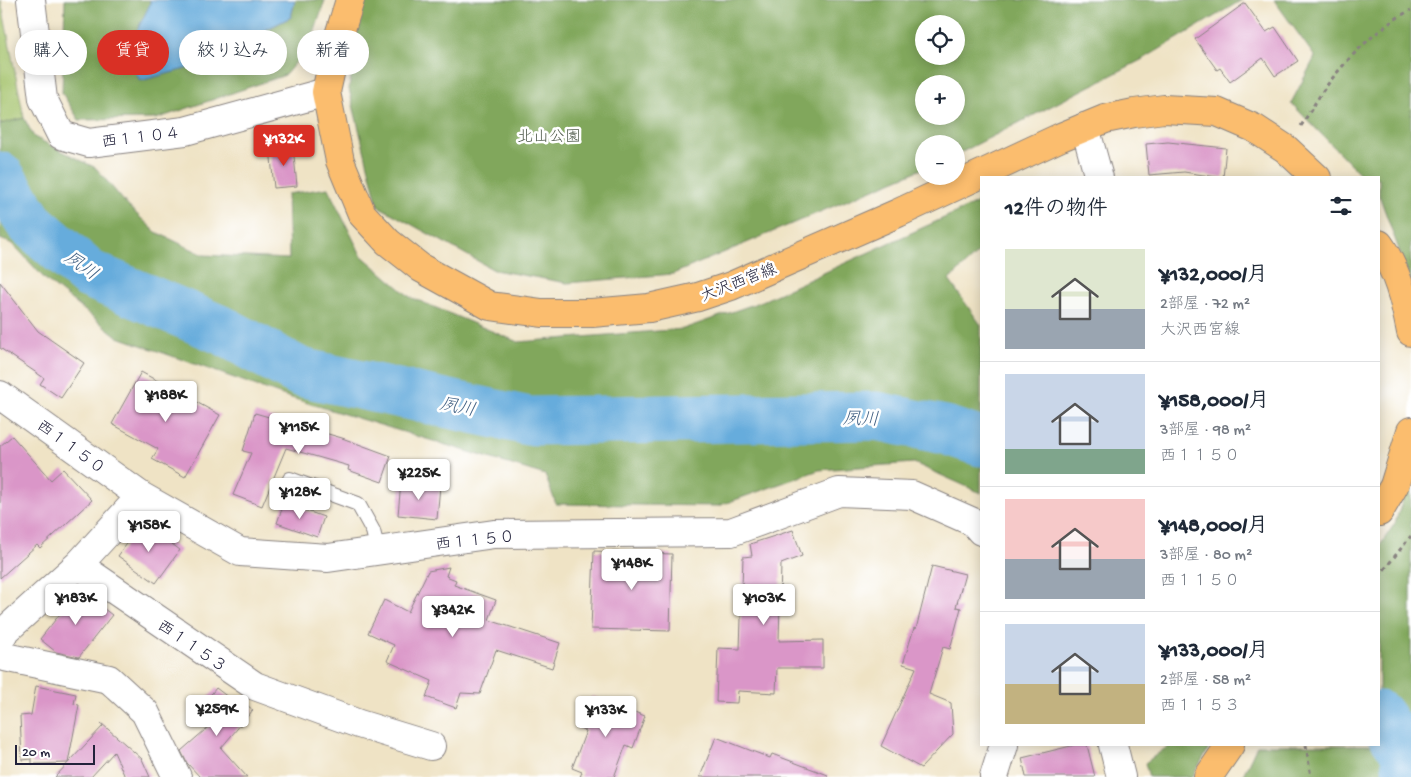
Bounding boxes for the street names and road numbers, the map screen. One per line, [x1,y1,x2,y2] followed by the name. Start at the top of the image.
[101,125,182,154] street label: 西１１０４
[698,259,780,307] street label: 大沢西宮線
[32,418,108,480] street label: 西１１５０
[435,529,516,556] street label: 西１１５０
[153,618,230,678] street label: 西１１５３

